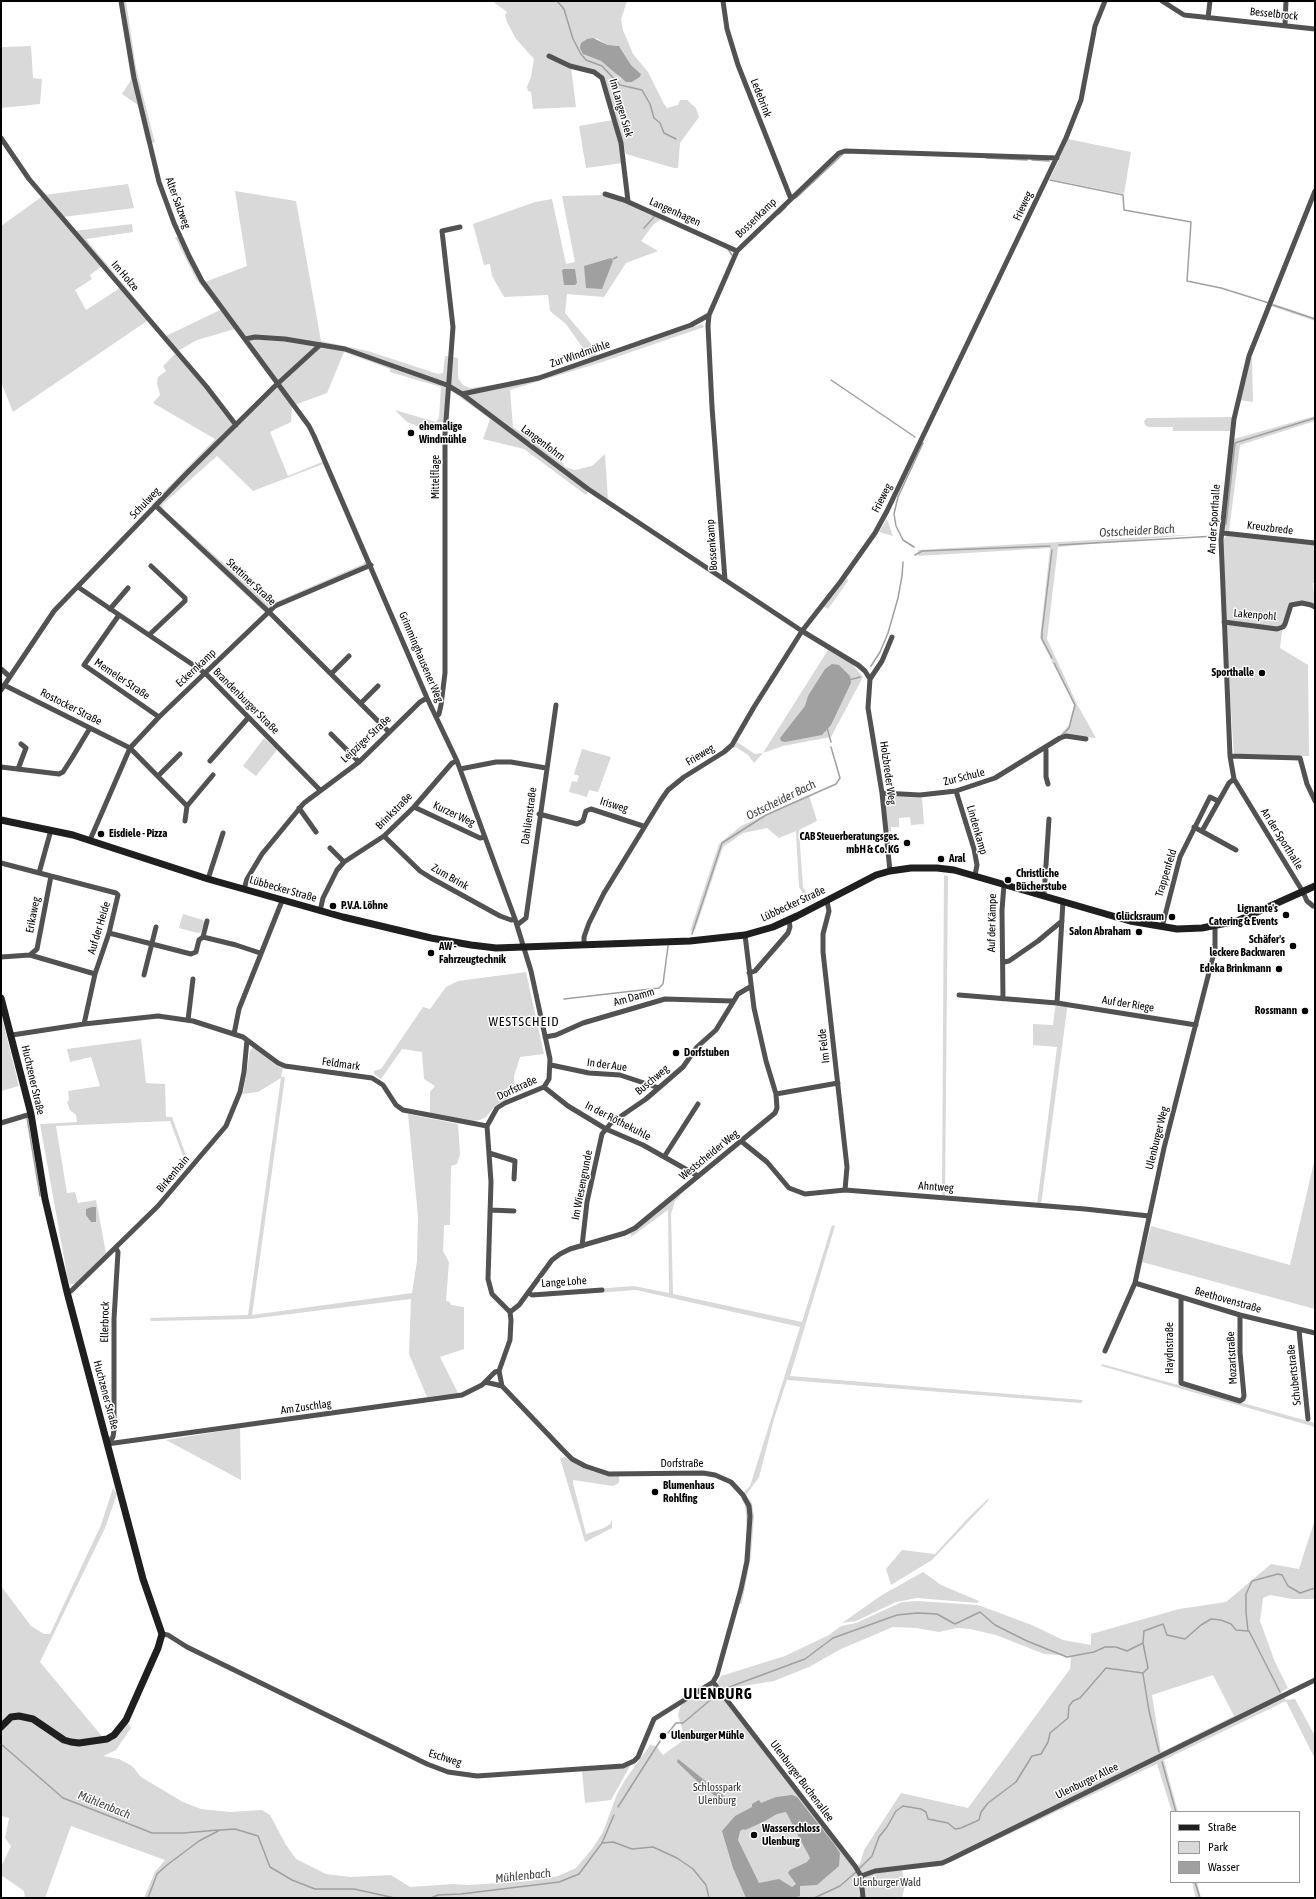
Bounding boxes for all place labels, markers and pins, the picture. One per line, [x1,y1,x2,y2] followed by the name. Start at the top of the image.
[419,420,466,446] place label: ehemalige Windmühle
[406,428,416,438] marker: ehemalige Windmühle
[1212,666,1254,680] place label: Sporthalle
[1257,668,1267,678] marker: Sporthalle
[109,827,167,841] place label: Eisdiele - Pizza
[96,829,106,839] marker: Eisdiele - Pizza
[800,830,899,856] place label: CAB Steuerberatungsges. mbH & Co. KG
[902,838,912,848] marker: CAB Steuerberatungsges. mbH & Co. KG
[949,852,965,866] place label: Aral
[936,854,946,864] marker: Aral
[1016,867,1067,893] place label: Christliche Bücherstube
[1003,875,1013,885] marker: Christliche Bücherstube
[341,899,388,913] place label: P.V.A. Löhne
[328,901,338,911] marker: P.V.A. Löhne
[1209,902,1278,928] place label: Lignante's Catering & Events
[1116,910,1164,924] place label: Glücksraum
[1281,910,1291,920] marker: Lignante's Catering & Events
[1167,912,1177,922] marker: Glücksraum
[1069,925,1131,939] place label: Salon Abraham
[1134,927,1144,937] marker: Salon Abraham
[1209,933,1285,959] place label: Schäfer's leckere Backwaren
[439,940,506,966] place label: AW - Fahrzeugtechnik
[1288,941,1298,951] marker: Schäfer's leckere Backwaren
[426,948,436,958] marker: AW - Fahrzeugtechnik
[1200,962,1271,976] place label: Edeka Brinkmann
[1274,964,1284,974] marker: Edeka Brinkmann
[1255,1004,1297,1018] place label: Rossmann
[1300,1006,1310,1016] marker: Rossmann
[684,1046,729,1060] place label: Dorfstuben
[671,1048,681,1058] marker: Dorfstuben
[663,1479,714,1505] place label: Blumenhaus Rohlfing
[650,1487,660,1497] marker: Blumenhaus Rohlfing
[671,1729,744,1743] place label: Ulenburger Mühle
[658,1731,668,1741] marker: Ulenburger Mühle
[762,1822,820,1848] place label: Wasserschloss Ulenburg
[749,1830,759,1840] marker: Wasserschloss Ulenburg

